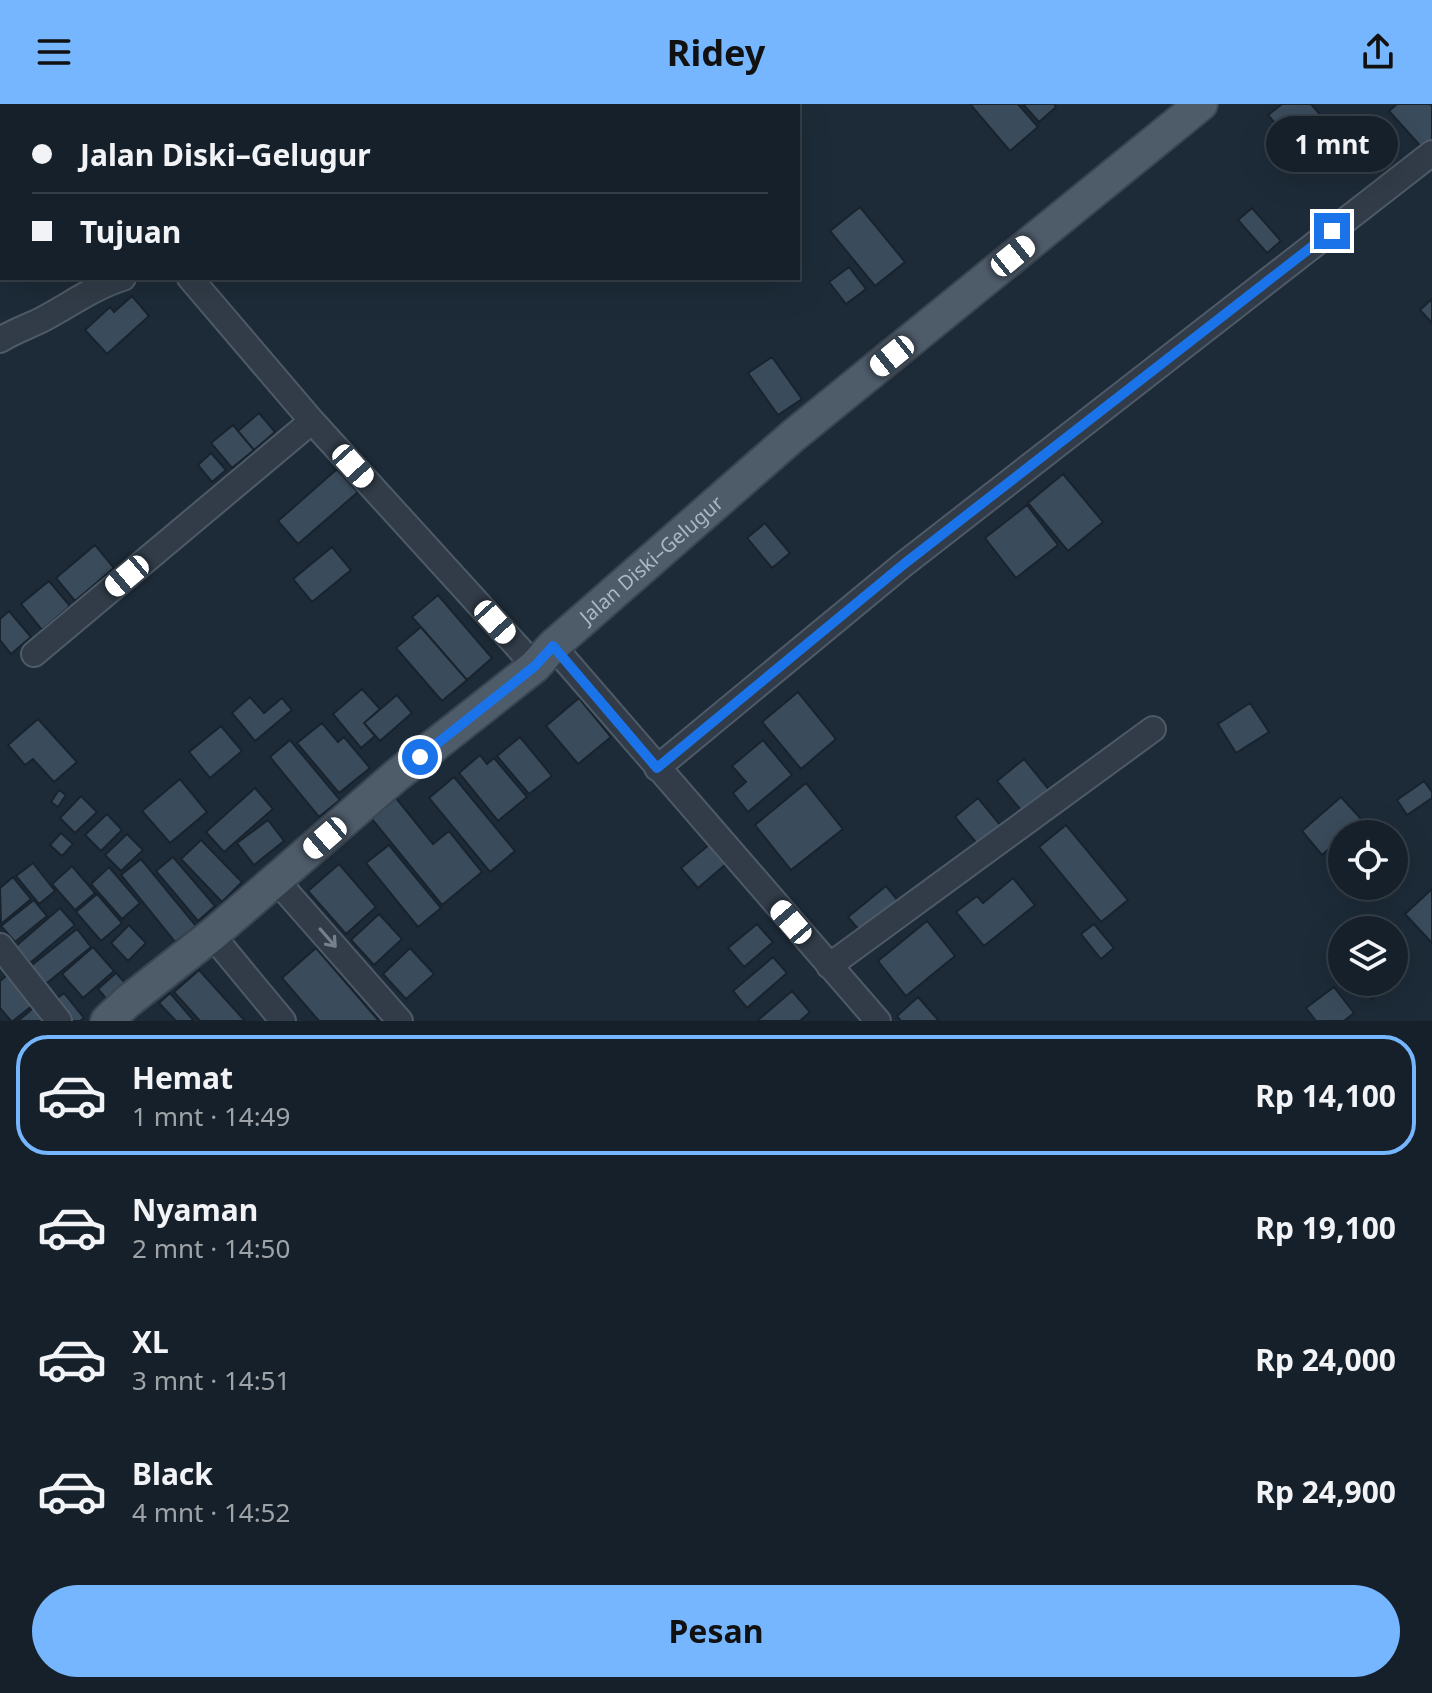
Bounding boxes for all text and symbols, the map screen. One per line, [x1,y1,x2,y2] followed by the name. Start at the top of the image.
[667,28,765,77] text: Ridey
[32,30,76,74] icon: menu
[1356,30,1400,74] icon: share
[1266,115,1398,171] callout: 1 mnt
[1294,126,1370,162] text: 1 mnt
[80,134,371,175] text: Jalan Diski–Gelugur
[80,211,181,252] text: Tujuan
[1314,213,1350,249] route end
[987,232,1039,280] car
[866,332,918,380] car
[328,440,378,492] car
[572,489,729,631] street label: Jalan Diski–Gelugur
[101,551,153,601] car
[470,596,520,648] car
[402,739,438,775] route start
[299,813,351,863] car
[1328,820,1408,996] map controls
[1328,820,1408,900] button: locate
[766,896,816,948] car
[1328,916,1408,996] button: layers
[319,927,337,947] one-way arrow
[132,1057,233,1098] text: Hemat
[36,1059,108,1131] icon: car
[1255,1075,1396,1116] text: Rp 14,100
[132,1098,290,1134] text: 1 mnt · 14:49
[132,1189,258,1230] text: Nyaman
[36,1191,108,1263] icon: car
[1255,1207,1396,1248] text: Rp 19,100
[132,1230,290,1266] text: 2 mnt · 14:50
[132,1321,169,1362] text: XL
[36,1323,108,1395] icon: car
[1255,1339,1396,1380] text: Rp 24,000
[132,1362,290,1398] text: 3 mnt · 14:51
[132,1453,213,1494] text: Black
[36,1455,108,1527] icon: car
[1255,1471,1396,1512] text: Rp 24,900
[132,1494,290,1530] text: 4 mnt · 14:52
[32,1585,1400,1677] button: Pesan

